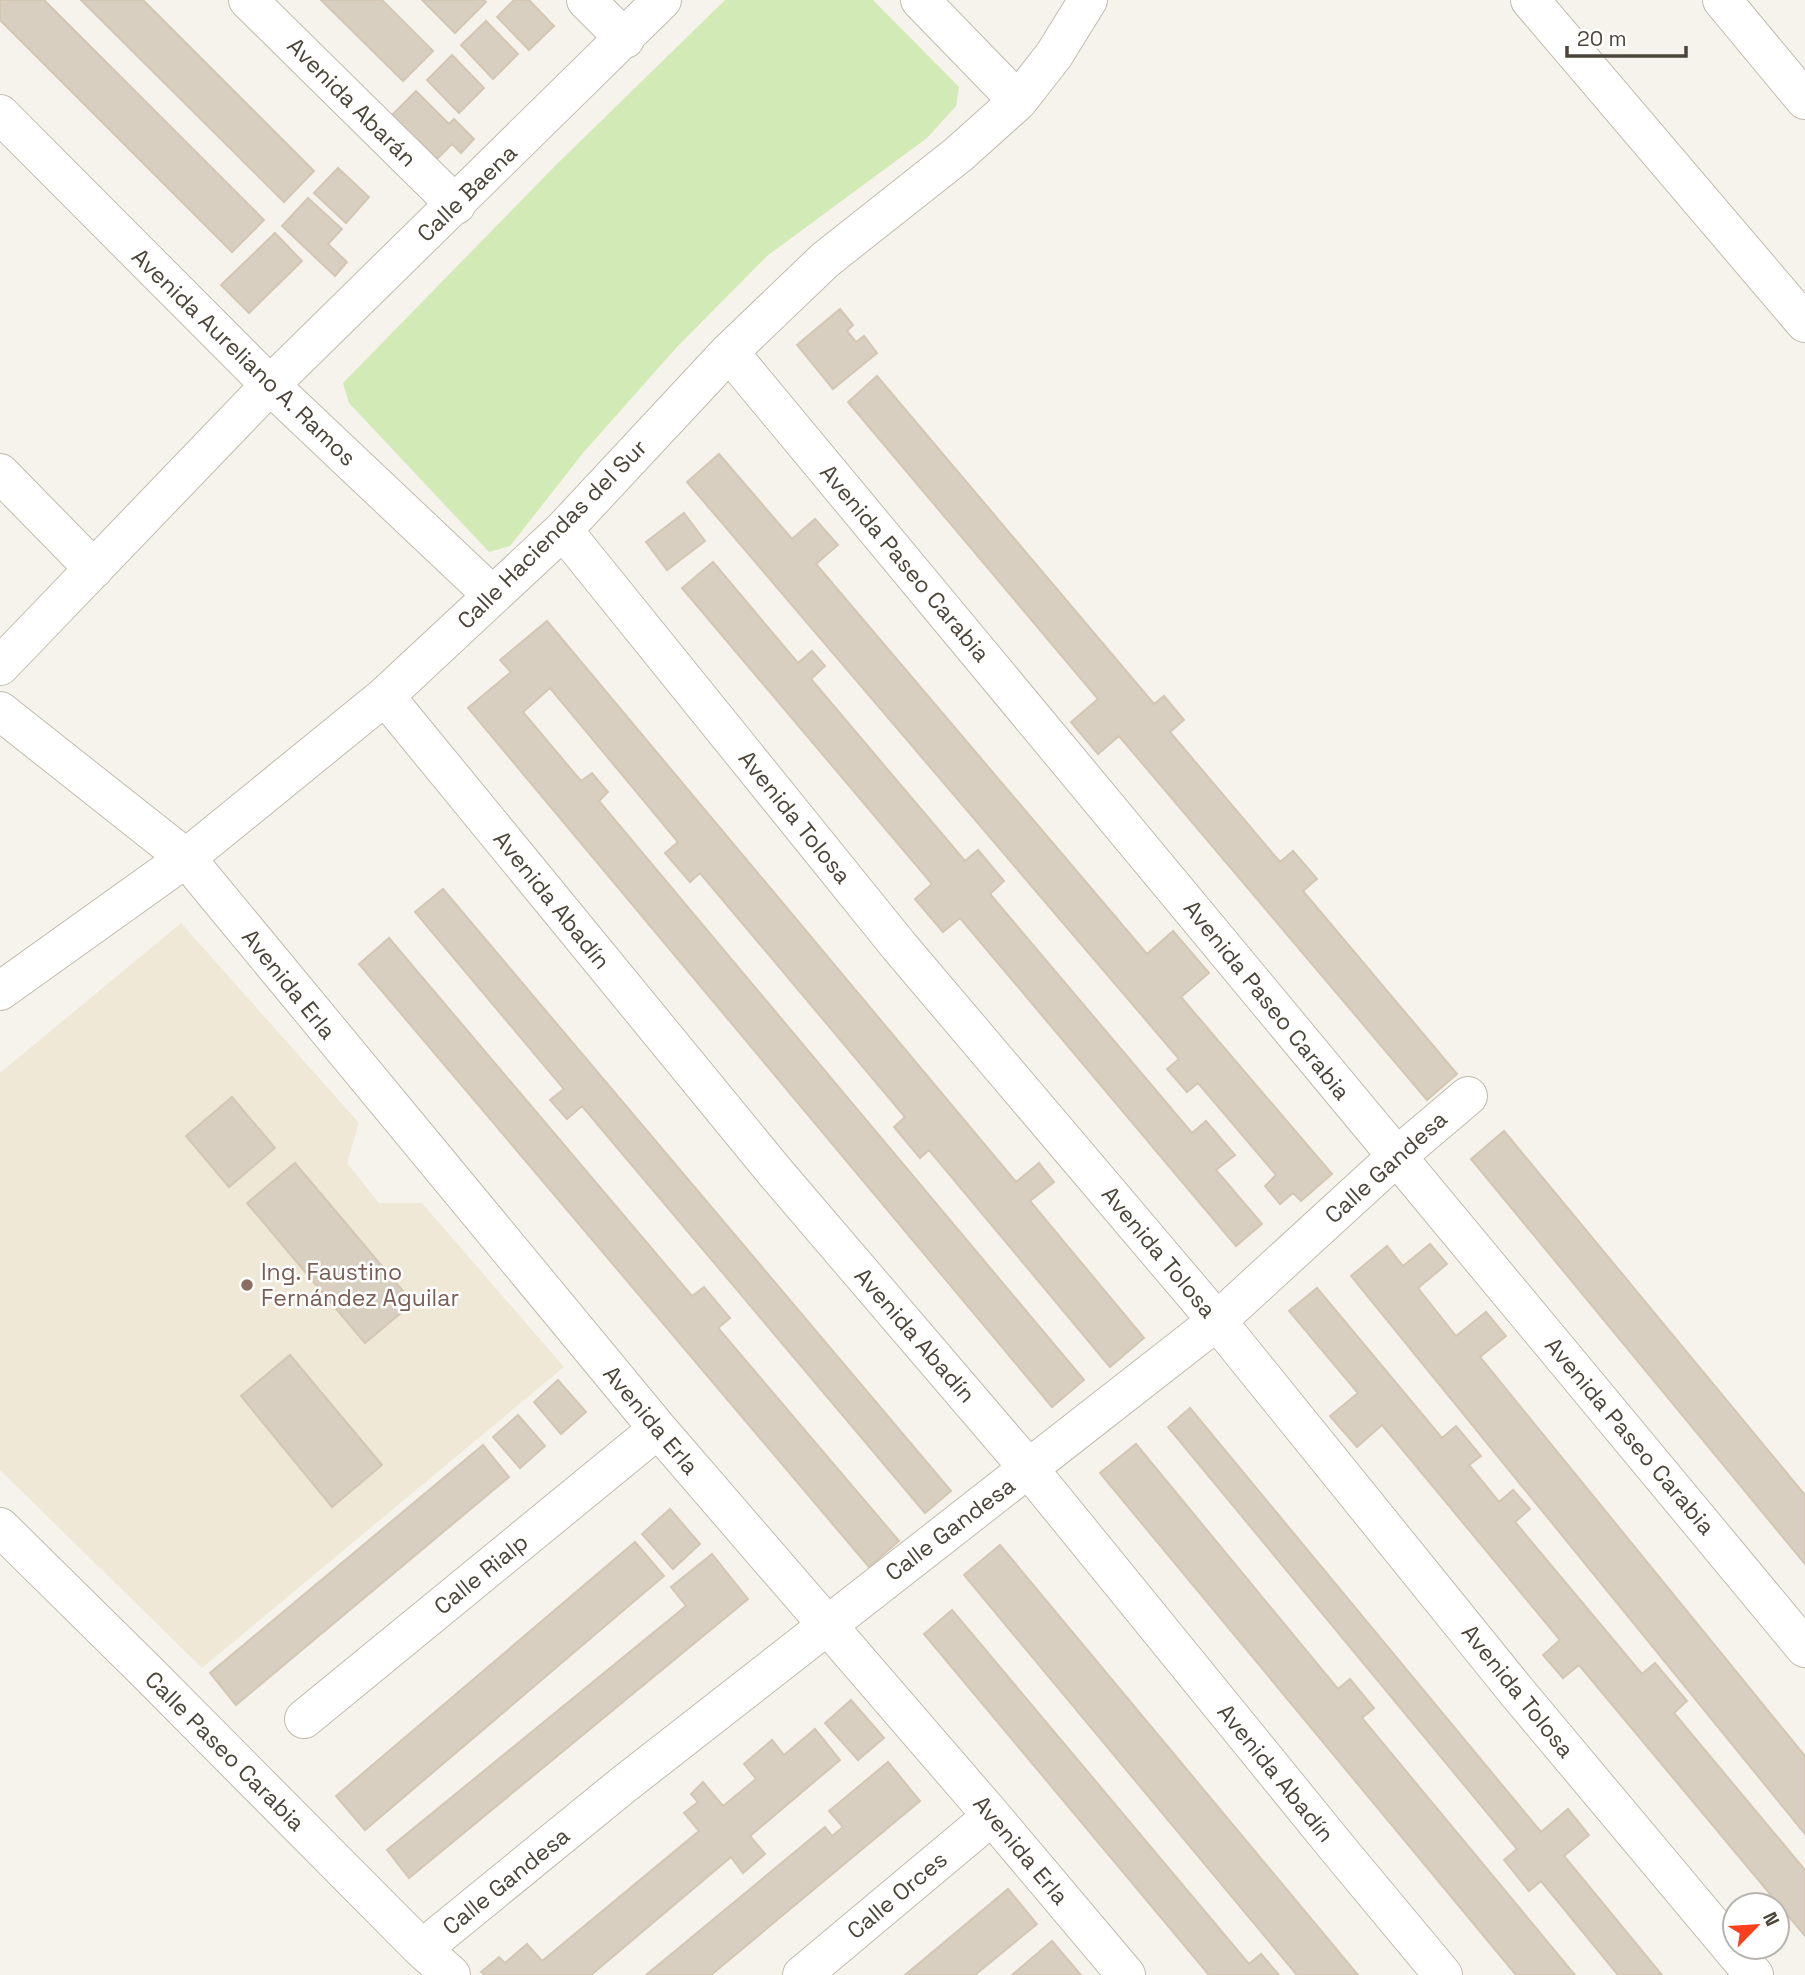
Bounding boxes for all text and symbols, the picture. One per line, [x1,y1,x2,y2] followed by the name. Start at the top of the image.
[1567,14,1686,58] scale bar
[1577,25,1627,52] text: 20 m
[281,31,423,173] street label: Avenida Abarán
[411,138,523,248] street label: Calle Baena
[125,242,363,472] street label: Avenida Aureliano A. Ramos
[451,433,653,635] street label: Calle Haciendas del Sur
[813,458,997,668] street label: Avenida Paseo Carabia
[732,744,858,890] street label: Avenida Tolosa
[487,825,617,975] street label: Avenida Abadín
[1177,894,1357,1106] street label: Avenida Paseo Carabia
[235,923,343,1045] street label: Avenida Erla
[1318,1104,1454,1230] street label: Calle Gandesa
[1095,1180,1223,1324] street label: Avenida Tolosa
[261,1257,459,1313] place label: Ing. Faustino Fernández Aguilar
[848,1261,982,1409] street label: Avenida Abadín
[239,1277,255,1293] marker: Ing. Faustino Fernández Aguilar
[1538,1331,1722,1541] street label: Avenida Paseo Carabia
[597,1359,705,1481] street label: Avenida Erla
[879,1470,1021,1588] street label: Calle Gandesa
[428,1527,534,1621] street label: Calle Rialp
[1455,1618,1581,1764] street label: Avenida Tolosa
[139,1665,311,1837] street label: Calle Paseo Carabia
[1211,1698,1341,1848] street label: Avenida Abadín
[967,1789,1075,1911] street label: Avenida Erla
[436,1821,576,1941] street label: Calle Gandesa
[841,1844,953,1946] street label: Calle Orces
[1721,1891,1791,1961] north arrow
[1757,1908,1785,1930] text: N

